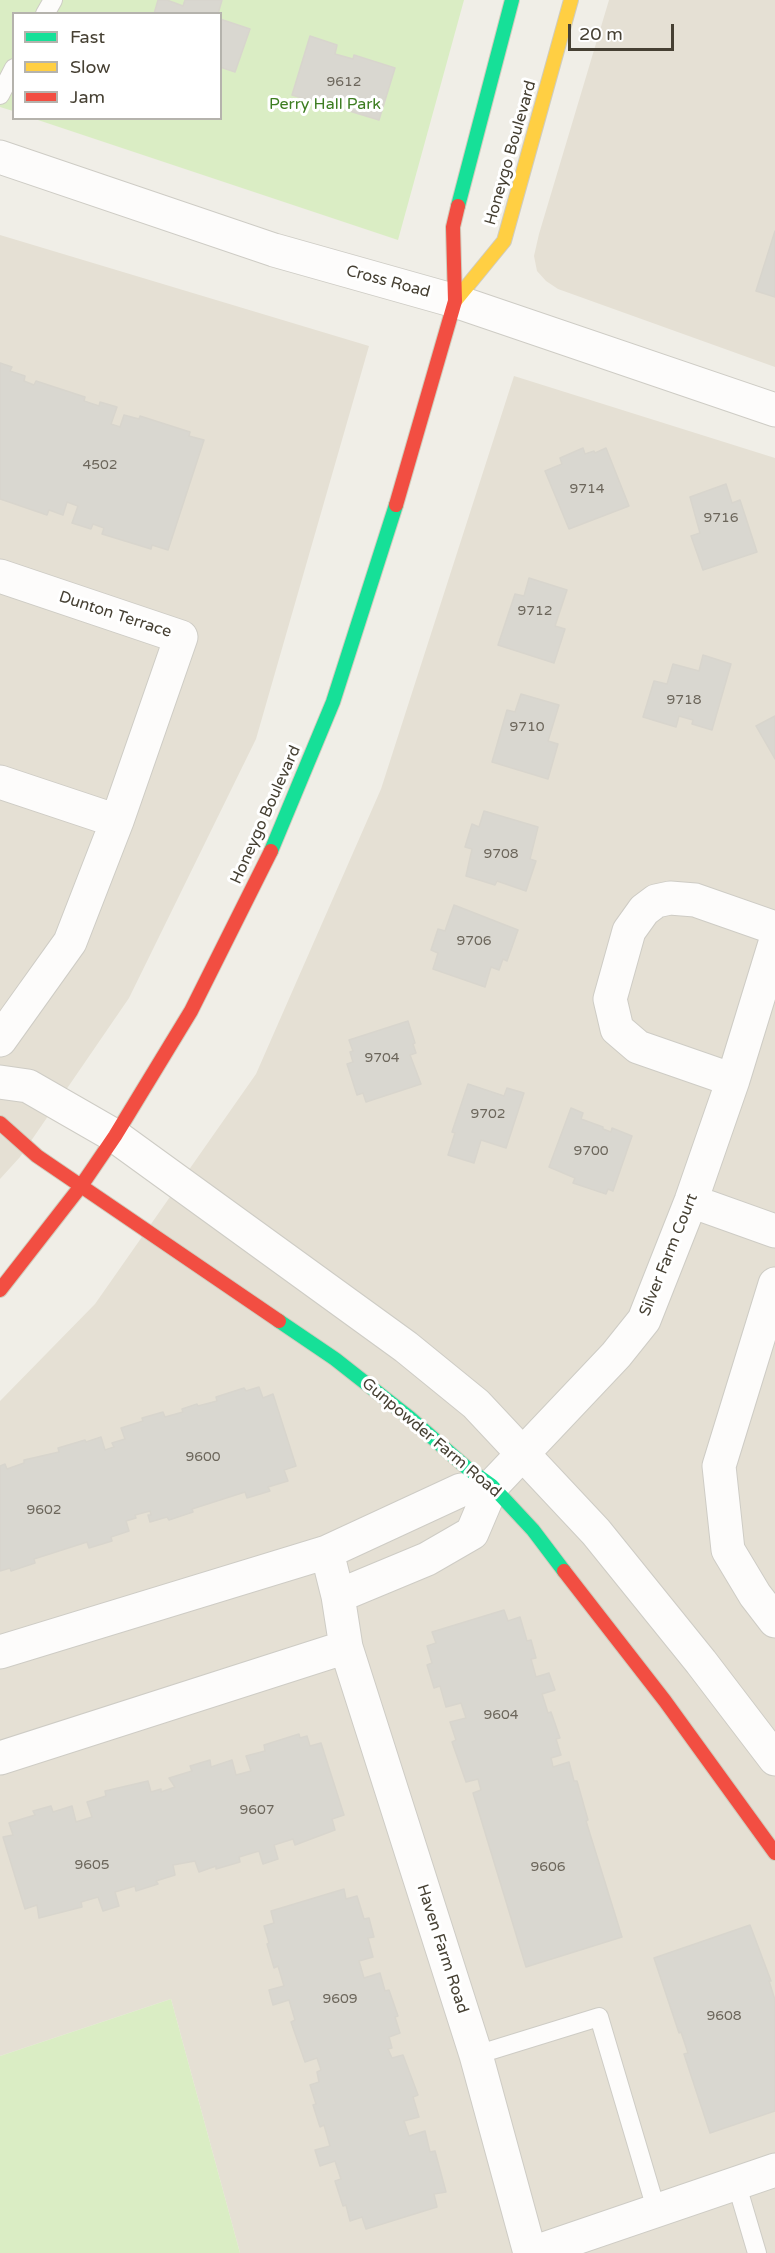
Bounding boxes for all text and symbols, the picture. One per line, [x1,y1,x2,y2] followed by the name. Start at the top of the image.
[12,12,222,120] legend
[571,12,678,50] scale bar
[579,23,623,45] text: 20 m
[70,26,105,48] text: Fast
[70,56,111,78] text: Slow
[326,74,362,90] house number: 9612
[481,78,541,228] street label: Honeygo Boulevard
[70,86,105,108] text: Jam
[269,95,381,115] park label: Perry Hall Park
[344,262,432,302] street label: Cross Road
[82,457,118,473] house number: 4502
[569,481,605,497] house number: 9714
[703,510,739,526] house number: 9716
[56,588,174,642] street label: Dunton Terrace
[517,603,553,619] house number: 9712
[666,692,702,708] house number: 9718
[509,719,545,735] house number: 9710
[227,743,305,887] street label: Honeygo Boulevard
[483,846,519,862] house number: 9708
[456,933,492,949] house number: 9706
[364,1050,400,1066] house number: 9704
[470,1106,506,1122] house number: 9702
[573,1143,609,1159] house number: 9700
[636,1191,702,1319] street label: Silver Farm Court
[357,1374,505,1502] street label: Gunpowder Farm Road
[185,1449,221,1465] house number: 9600
[26,1502,62,1518] house number: 9602
[483,1707,519,1723] house number: 9604
[239,1802,275,1818] house number: 9607
[74,1857,110,1873] house number: 9605
[530,1859,566,1875] house number: 9606
[412,1882,472,2016] street label: Haven Farm Road
[322,1991,358,2007] house number: 9609
[706,2008,742,2024] house number: 9608

